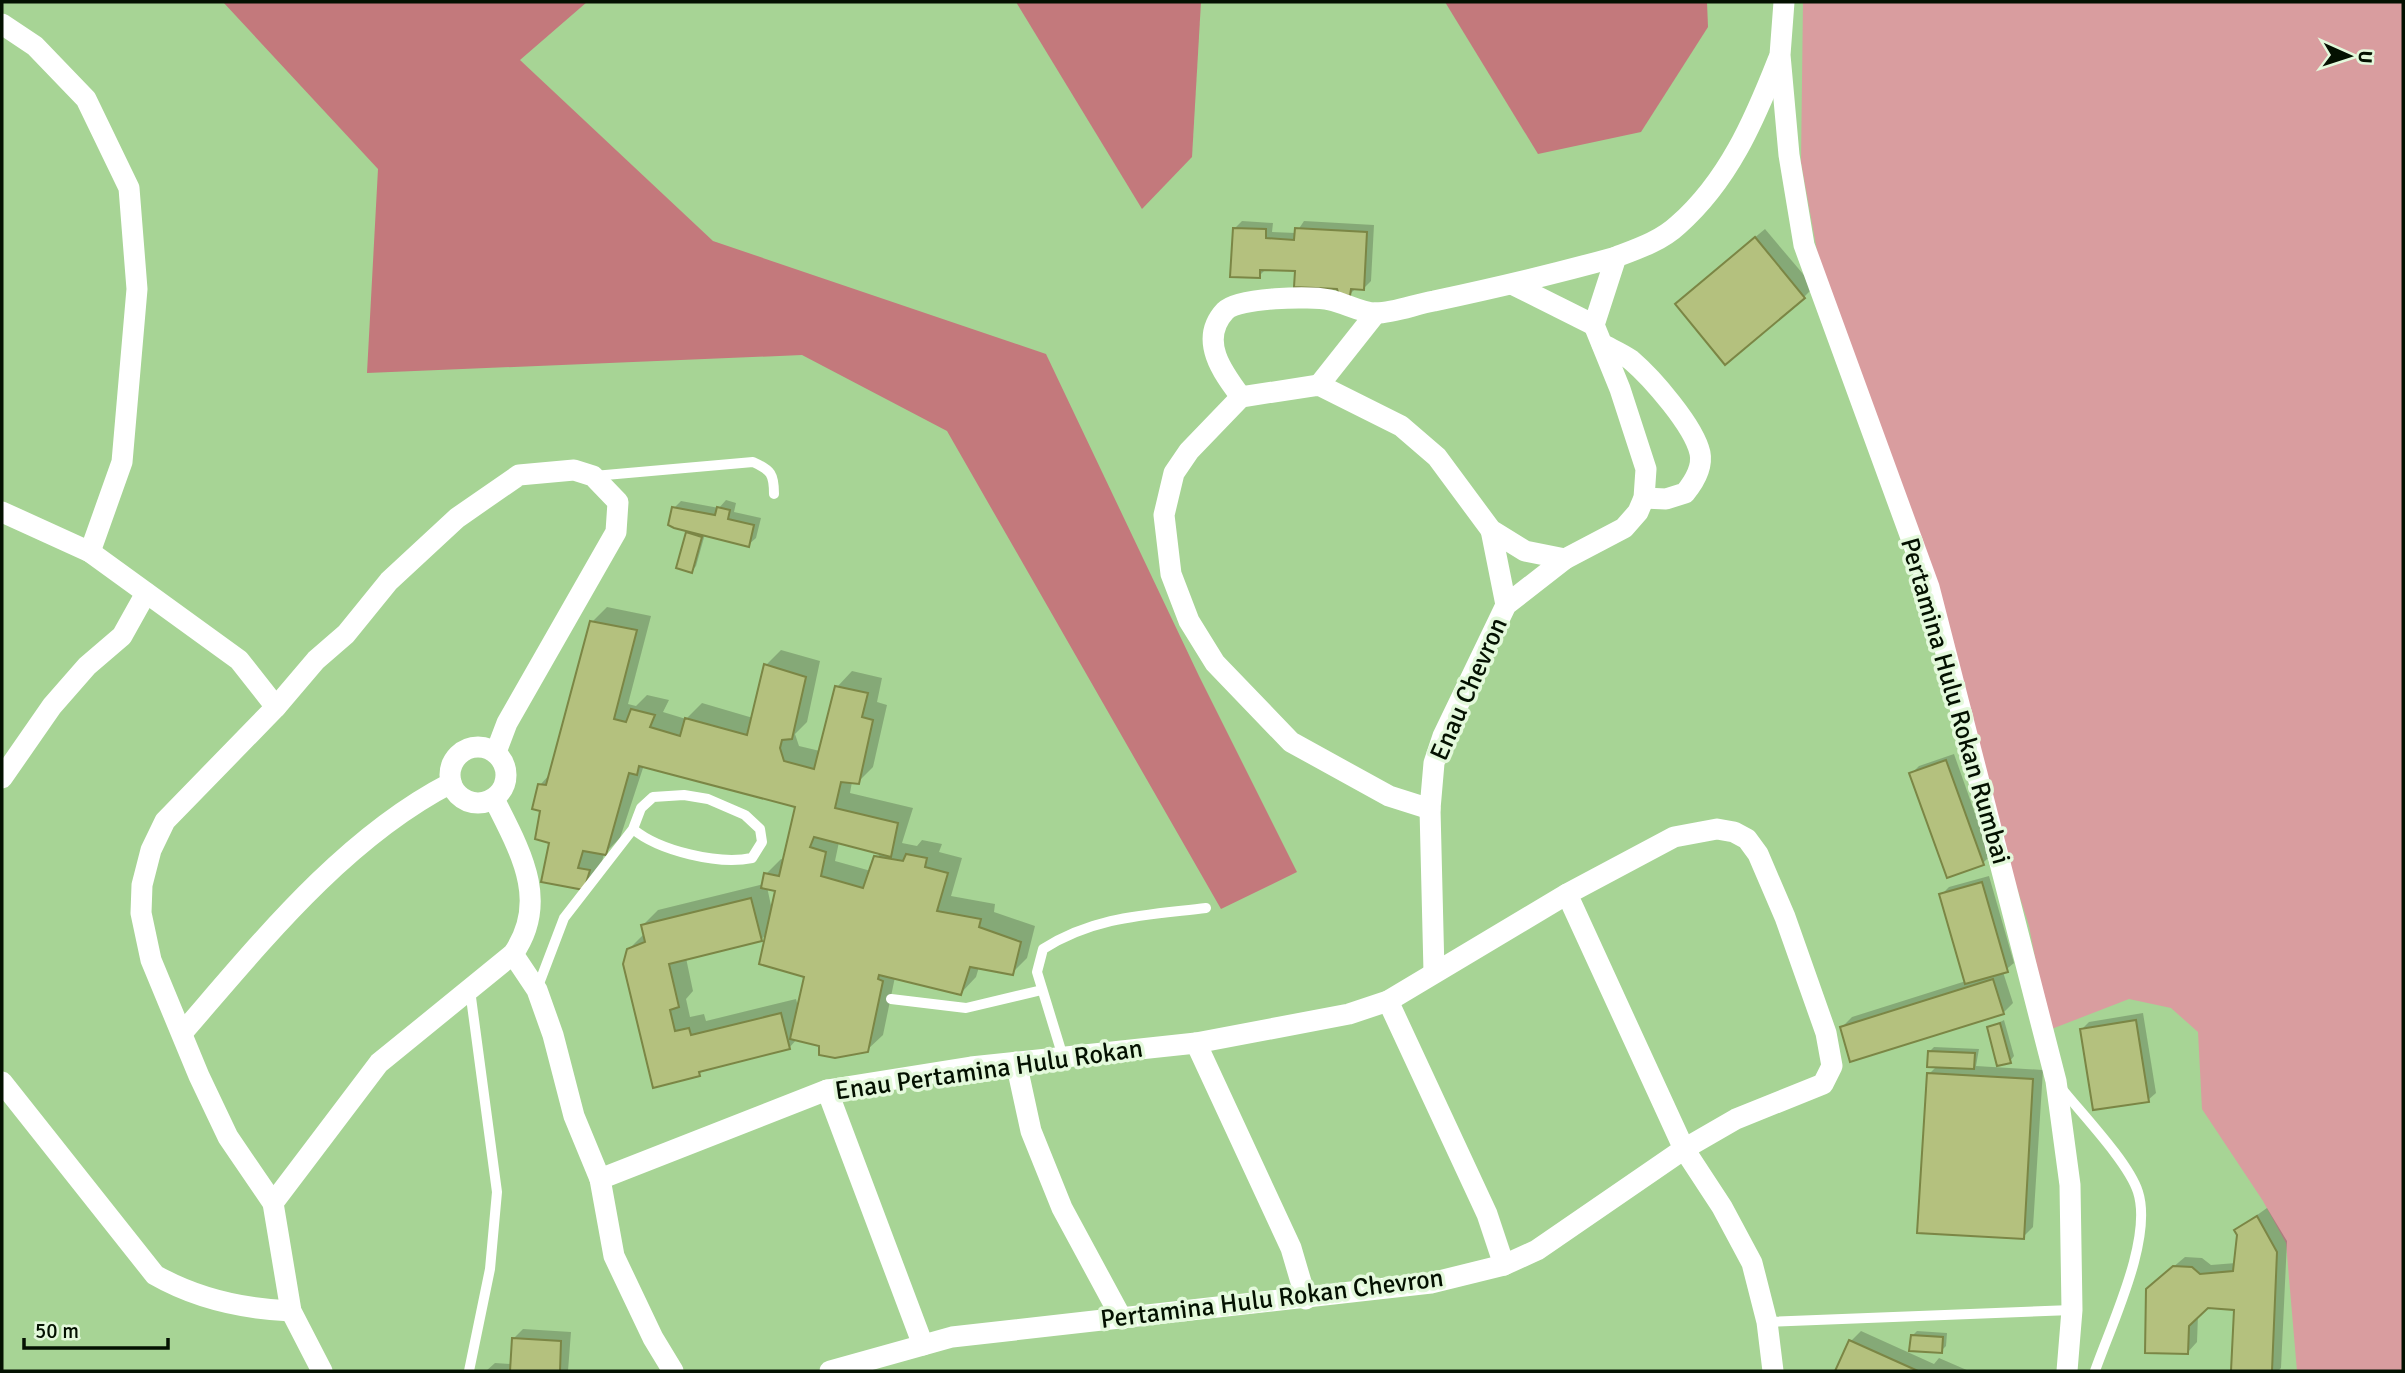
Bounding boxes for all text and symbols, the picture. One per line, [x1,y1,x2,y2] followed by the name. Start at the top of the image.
[2314,21,2384,91] north arrow
[2353,50,2377,64] text: U
[1893,534,2017,868] street label: Pertamina Hulu Rokan Rumbai
[1423,613,1515,765] street label: Enau Chevron
[833,1033,1145,1107] street label: Enau Pertamina Hulu Rokan
[1099,1262,1445,1336] street label: Pertamina Hulu Rokan Chevron
[24,1306,168,1350] scale bar
[35,1318,79,1344] text: 50 m

